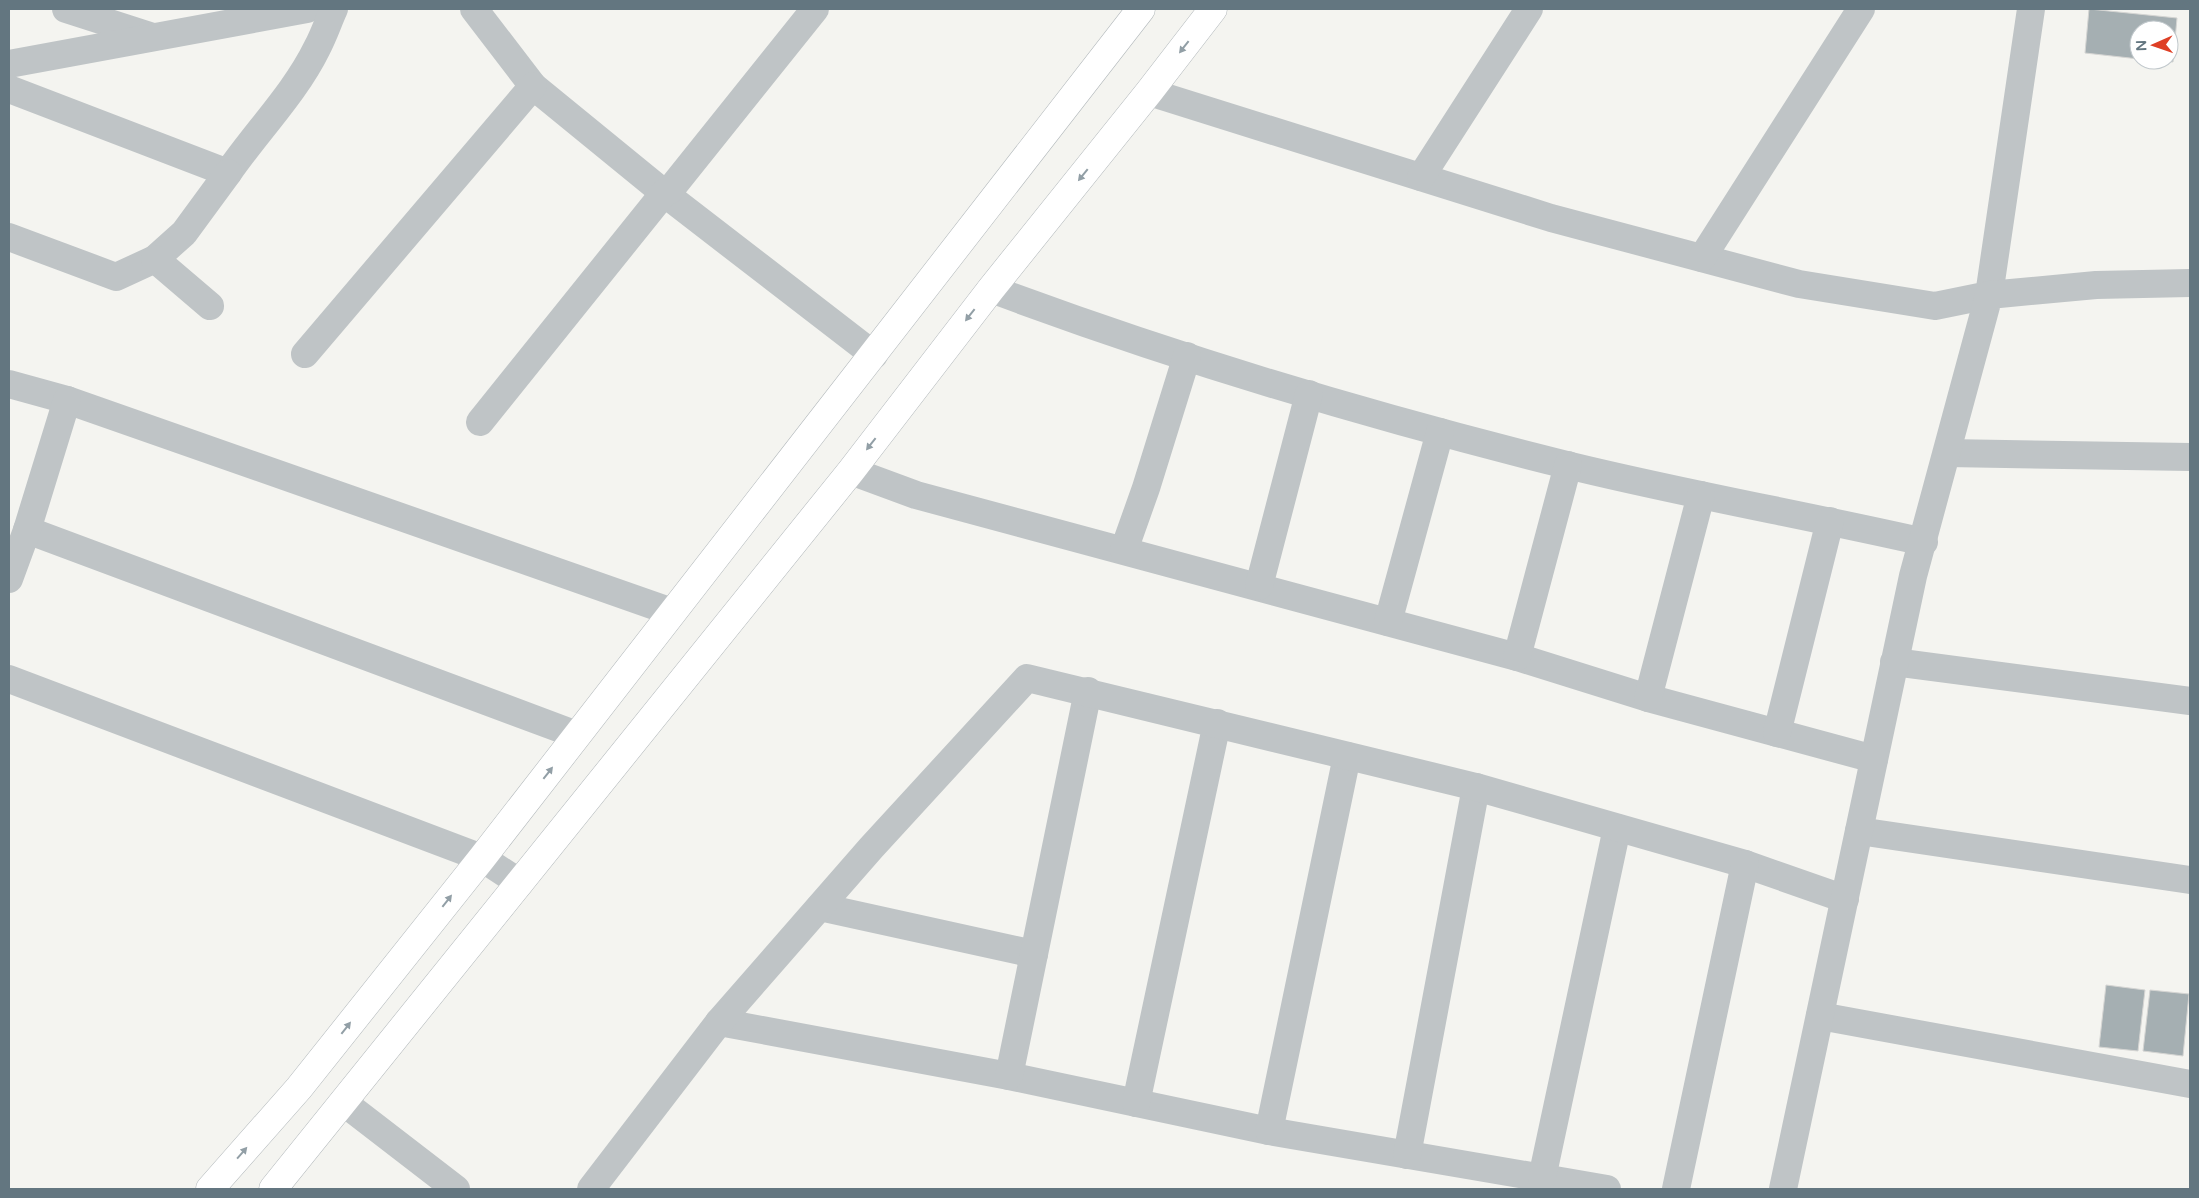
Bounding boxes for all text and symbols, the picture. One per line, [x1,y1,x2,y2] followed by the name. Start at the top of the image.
[2129,20,2179,70] north arrow
[1178,40,1189,53] one-way arrow
[2133,40,2150,51] text: N
[1077,168,1088,181] one-way arrow
[965,309,976,322] one-way arrow
[866,437,877,450] one-way arrow
[542,767,553,780] one-way arrow
[442,895,453,908] one-way arrow
[341,1022,352,1035] one-way arrow
[236,1147,248,1159] one-way arrow

